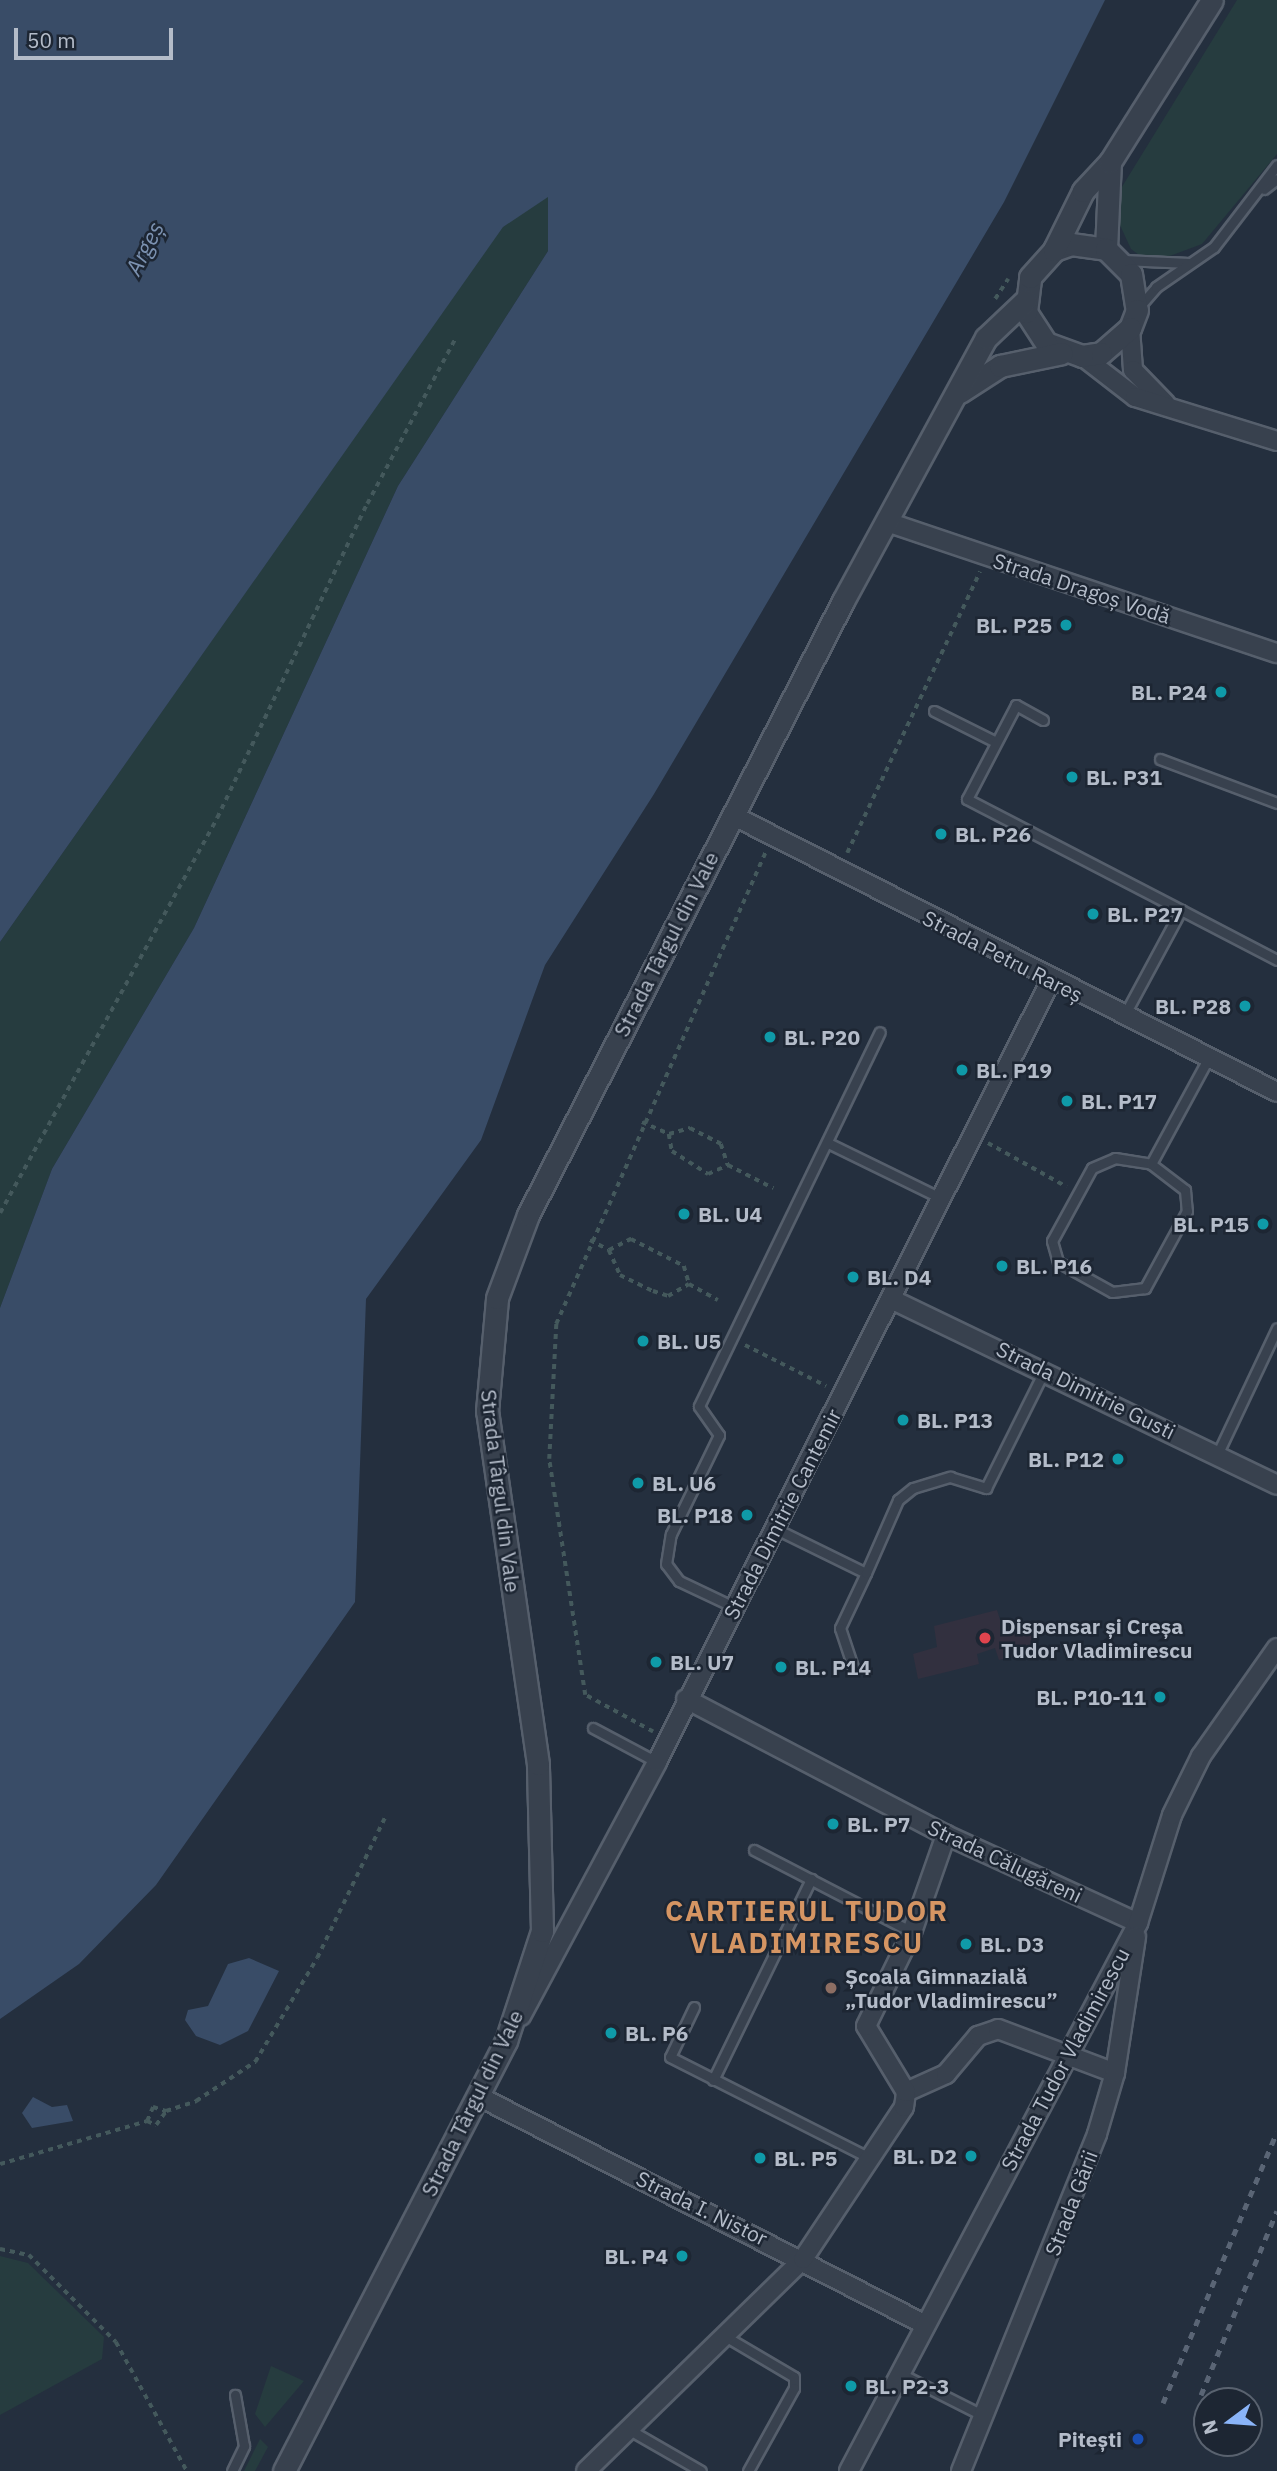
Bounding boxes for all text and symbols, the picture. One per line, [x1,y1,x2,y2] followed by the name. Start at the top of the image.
[18,14,177,58] scale bar
[27,26,76,54] text: 50 m
[119,217,169,279] water label: Argeș
[990,547,1174,629] street label: Strada Dragoș Vodă
[976,612,1052,638] place label: BL. P25
[1058,617,1074,633] marker: BL. P25
[1131,679,1207,705] place label: BL. P24
[1213,684,1229,700] marker: BL. P24
[1086,764,1162,790] place label: BL. P31
[1064,769,1080,785] marker: BL. P31
[955,821,1031,847] place label: BL. P26
[933,826,949,842] marker: BL. P26
[608,847,724,1041] street label: Strada Târgul din Vale
[1107,901,1183,927] place label: BL. P27
[919,905,1087,1007] street label: Strada Petru Rareș
[1085,906,1101,922] marker: BL. P27
[1155,993,1231,1019] place label: BL. P28
[1237,998,1253,1014] marker: BL. P28
[784,1024,860,1050] place label: BL. P20
[762,1029,778,1045] marker: BL. P20
[976,1057,1052,1083] place label: BL. P19
[954,1062,970,1078] marker: BL. P19
[1081,1088,1157,1114] place label: BL. P17
[1059,1093,1075,1109] marker: BL. P17
[698,1201,762,1227] place label: BL. U4
[676,1206,692,1222] marker: BL. U4
[1173,1211,1249,1237] place label: BL. P15
[1255,1216,1271,1232] marker: BL. P15
[1016,1253,1092,1279] place label: BL. P16
[994,1258,1010,1274] marker: BL. P16
[867,1264,931,1290] place label: BL. D4
[845,1269,861,1285] marker: BL. D4
[657,1328,721,1354] place label: BL. U5
[635,1333,651,1349] marker: BL. U5
[993,1336,1179,1444] street label: Strada Dimitrie Gusti
[476,1388,526,1594] street label: Strada Târgul din Vale
[718,1405,846,1623] street label: Strada Dimitrie Cantemir
[917,1407,993,1433] place label: BL. P13
[895,1412,911,1428] marker: BL. P13
[1028,1446,1104,1472] place label: BL. P12
[1110,1451,1126,1467] marker: BL. P12
[652,1470,716,1496] place label: BL. U6
[630,1475,646,1491] marker: BL. U6
[657,1502,733,1528] place label: BL. P18
[739,1507,755,1523] marker: BL. P18
[1001,1613,1193,1663] place label: Dispensar și Creșa Tudor Vladimirescu
[975,1628,995,1648] marker: Dispensar și Creșa Tudor Vladimirescu
[670,1649,734,1675] place label: BL. U7
[648,1654,664,1670] marker: BL. U7
[795,1654,871,1680] place label: BL. P14
[773,1659,789,1675] marker: BL. P14
[1036,1684,1146,1710] place label: BL. P10-11
[1152,1689,1168,1705] marker: BL. P10-11
[847,1811,910,1837] place label: BL. P7
[924,1814,1086,1908] street label: Strada Călugăreni
[825,1816,841,1832] marker: BL. P7
[667,1894,947,1960] district label: CARTIERUL TUDOR VLADIMIRESCU
[980,1931,1044,1957] place label: BL. D3
[958,1936,974,1952] marker: BL. D3
[995,1943,1135,2175] street label: Strada Tudor Vladimirescu
[845,1963,1058,2013] place label: Școala Gimnazială „Tudor Vladimirescu”
[823,1980,839,1996] marker: Școala Gimnazială „Tudor Vladimirescu”
[416,2006,528,2200] street label: Strada Târgul din Vale
[625,2020,688,2046] place label: BL. P6
[603,2025,619,2041] marker: BL. P6
[893,2143,957,2169] place label: BL. D2
[774,2145,837,2171] place label: BL. P5
[1039,2147,1103,2259] street label: Strada Gării
[963,2148,979,2164] marker: BL. D2
[752,2150,768,2166] marker: BL. P5
[632,2165,772,2251] street label: Strada I. Nistor
[605,2243,668,2269] place label: BL. P4
[674,2248,690,2264] marker: BL. P4
[865,2373,949,2399] place label: BL. P2-3
[843,2378,859,2394] marker: BL. P2-3
[1193,2387,1263,2457] north arrow
[1196,2417,1223,2437] text: N
[1058,2426,1122,2452] place label: Pitești
[1128,2429,1148,2449] marker: Pitești

